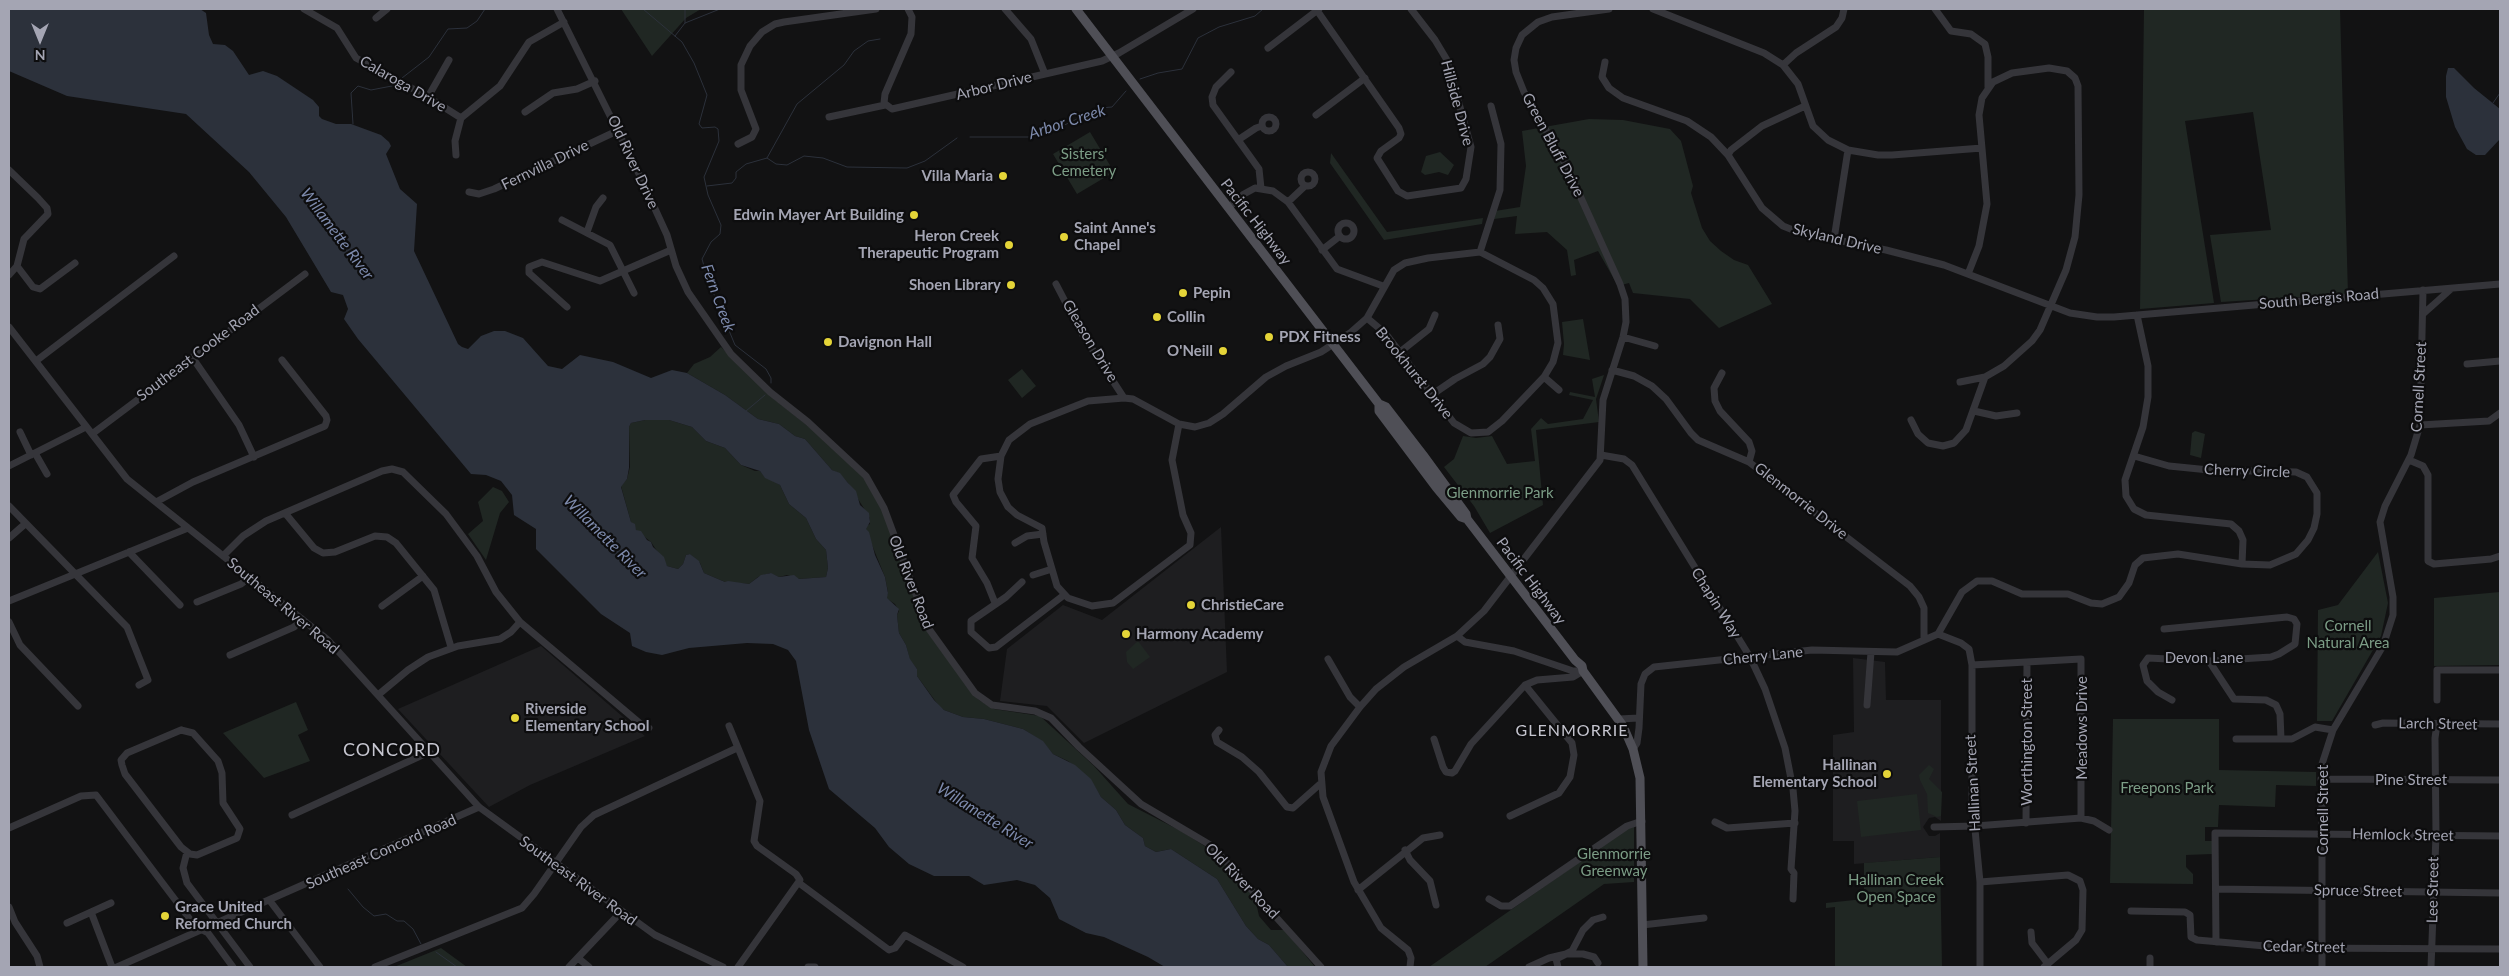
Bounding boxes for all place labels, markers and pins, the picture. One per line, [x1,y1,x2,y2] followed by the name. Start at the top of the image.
[921,167,993,185] place label: Villa Maria
[997,170,1009,182] marker: Villa Maria
[733,206,904,224] place label: Edwin Mayer Art Building
[908,209,920,221] marker: Edwin Mayer Art Building
[1074,219,1156,254] place label: Saint Anne's Chapel
[858,227,999,262] place label: Heron Creek Therapeutic Program
[1058,231,1070,243] marker: Saint Anne's Chapel
[1003,239,1015,251] marker: Heron Creek Therapeutic Program
[909,276,1001,294] place label: Shoen Library
[1005,279,1017,291] marker: Shoen Library
[1193,284,1231,302] place label: Pepin
[1177,287,1189,299] marker: Pepin
[1167,308,1205,326] place label: Collin
[1151,311,1163,323] marker: Collin
[1279,328,1360,346] place label: PDX Fitness
[1263,331,1275,343] marker: PDX Fitness
[838,333,932,351] place label: Davignon Hall
[822,336,834,348] marker: Davignon Hall
[1167,342,1213,360] place label: O'Neill
[1217,345,1229,357] marker: O'Neill
[1201,596,1284,614] place label: ChristieCare
[1185,599,1197,611] marker: ChristieCare
[1136,625,1263,643] place label: Harmony Academy
[1120,628,1132,640] marker: Harmony Academy
[525,700,649,735] place label: Riverside Elementary School
[509,712,521,724] marker: Riverside Elementary School
[1753,756,1877,791] place label: Hallinan Elementary School
[1881,768,1893,780] marker: Hallinan Elementary School
[175,898,292,933] place label: Grace United Reformed Church
[159,910,171,922] marker: Grace United Reformed Church

